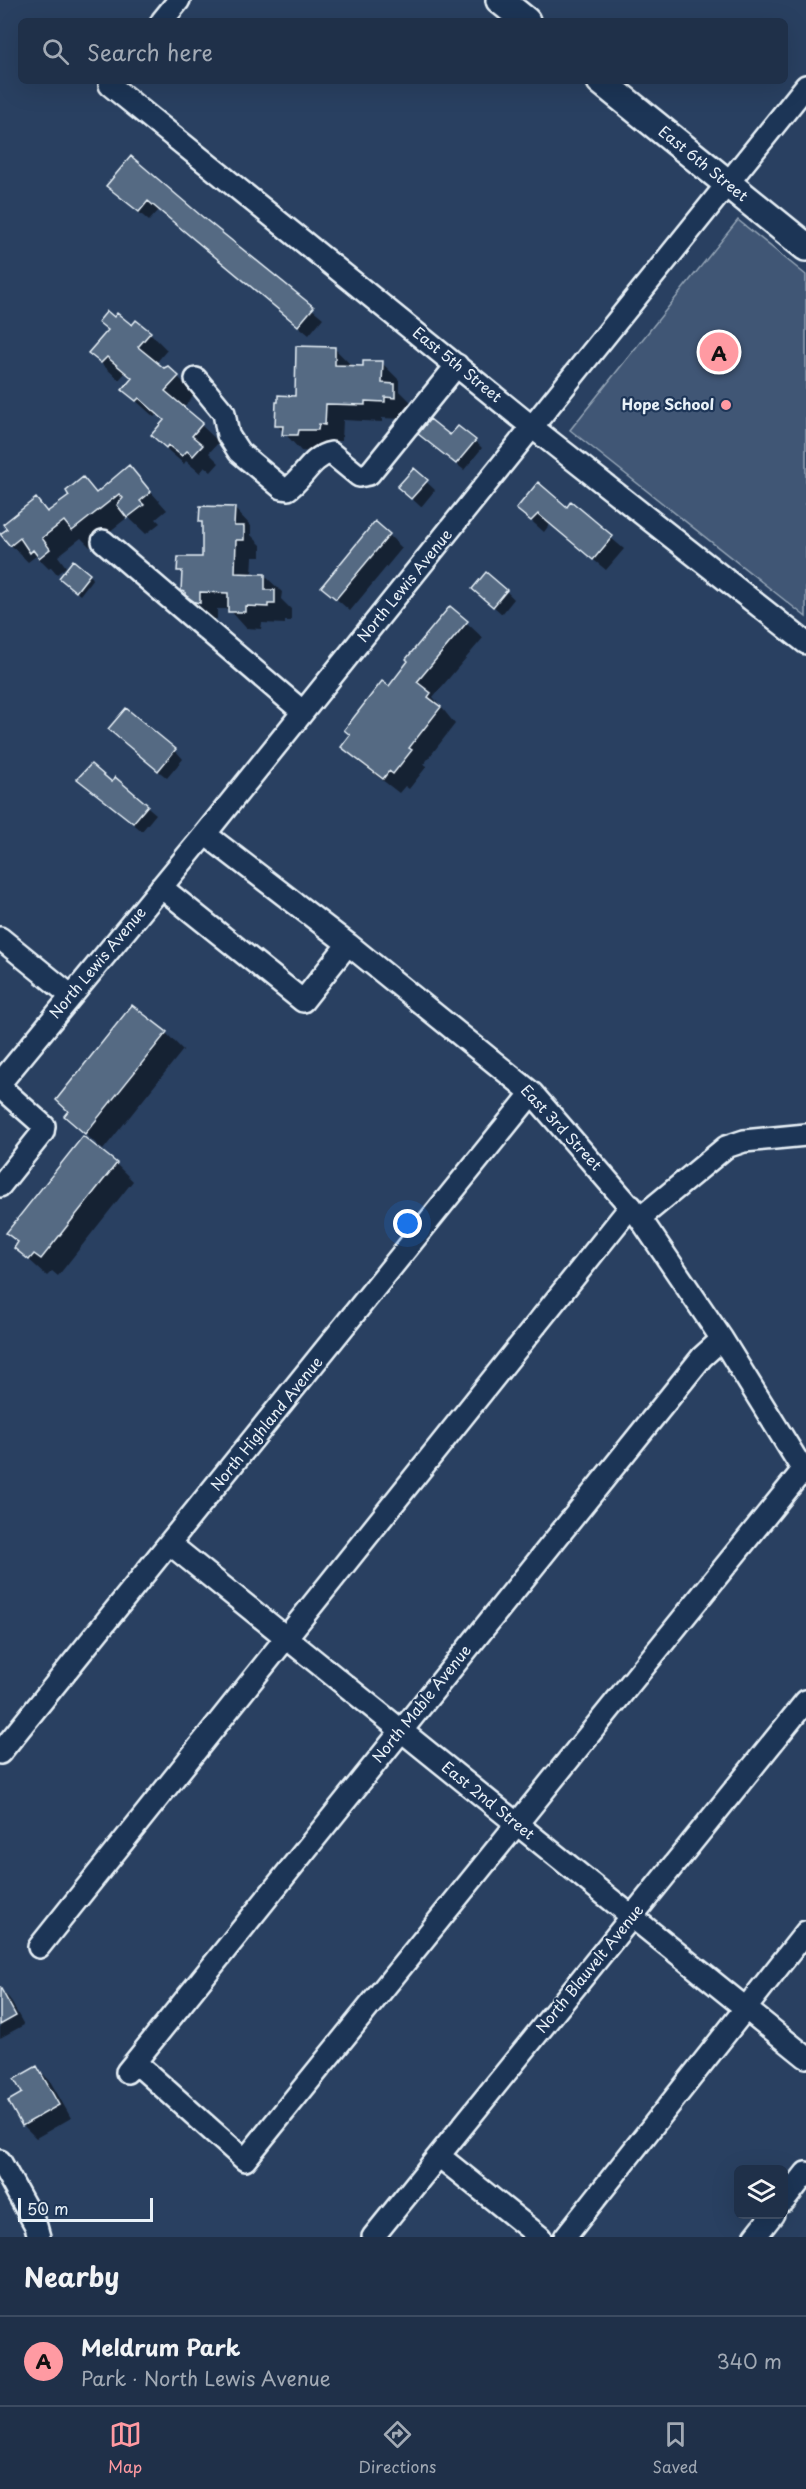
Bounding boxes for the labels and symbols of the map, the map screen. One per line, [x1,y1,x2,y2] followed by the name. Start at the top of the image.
[654,119,754,206] street label: East 6th Street
[408,321,508,407] street label: East 5th Street
[700,330,738,374] pin: A
[622,392,714,415] place label: Hope School
[719,398,733,412] marker: Hope School
[351,523,457,647] street label: North Lewis Avenue
[43,901,151,1023] street label: North Lewis Avenue
[516,1079,608,1175] street label: East 3rd Street
[393,1209,422,1238] your location
[204,1351,327,1495] street label: North Highland Avenue
[366,1639,476,1767] street label: North Mable Avenue
[437,1755,540,1845] street label: East 2nd Street
[530,1899,648,2037] street label: North Blauvelt Avenue
[18,2195,153,2222] scale bar

